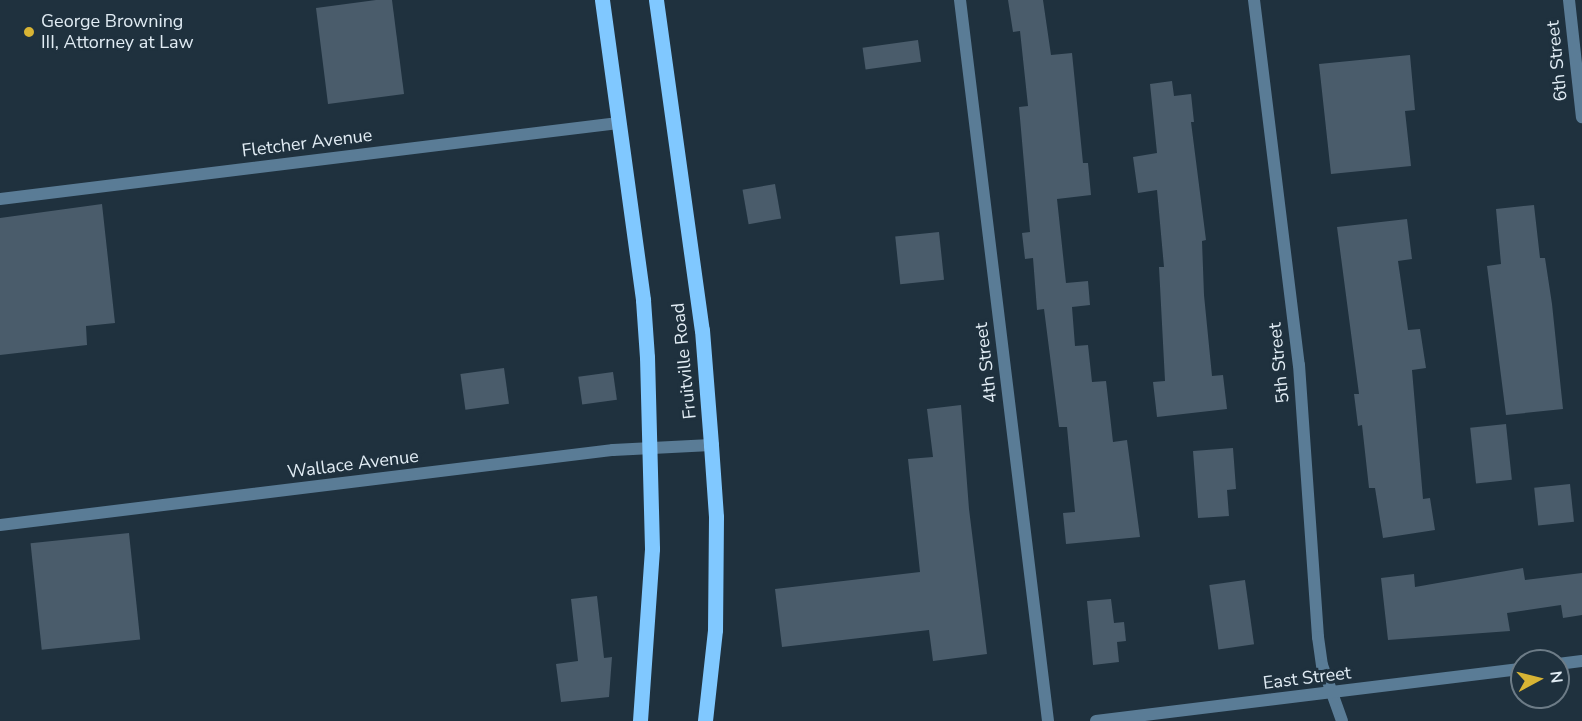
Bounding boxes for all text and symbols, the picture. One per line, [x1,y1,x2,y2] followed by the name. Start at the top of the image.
[41,11,194,54] place label: George Browning III, Attorney at Law
[1542,20,1572,102] street label: 6th Street
[22,25,36,39] marker: George Browning III, Attorney at Law
[241,124,373,162] street label: Fletcher Avenue
[667,302,701,420] street label: Fruitville Road
[970,321,1002,405] street label: 4th Street
[1264,322,1294,404] street label: 5th Street
[286,445,420,483] street label: Wallace Avenue
[1510,649,1570,709] north arrow
[1262,662,1352,694] street label: East Street
[1544,670,1568,684] text: N

